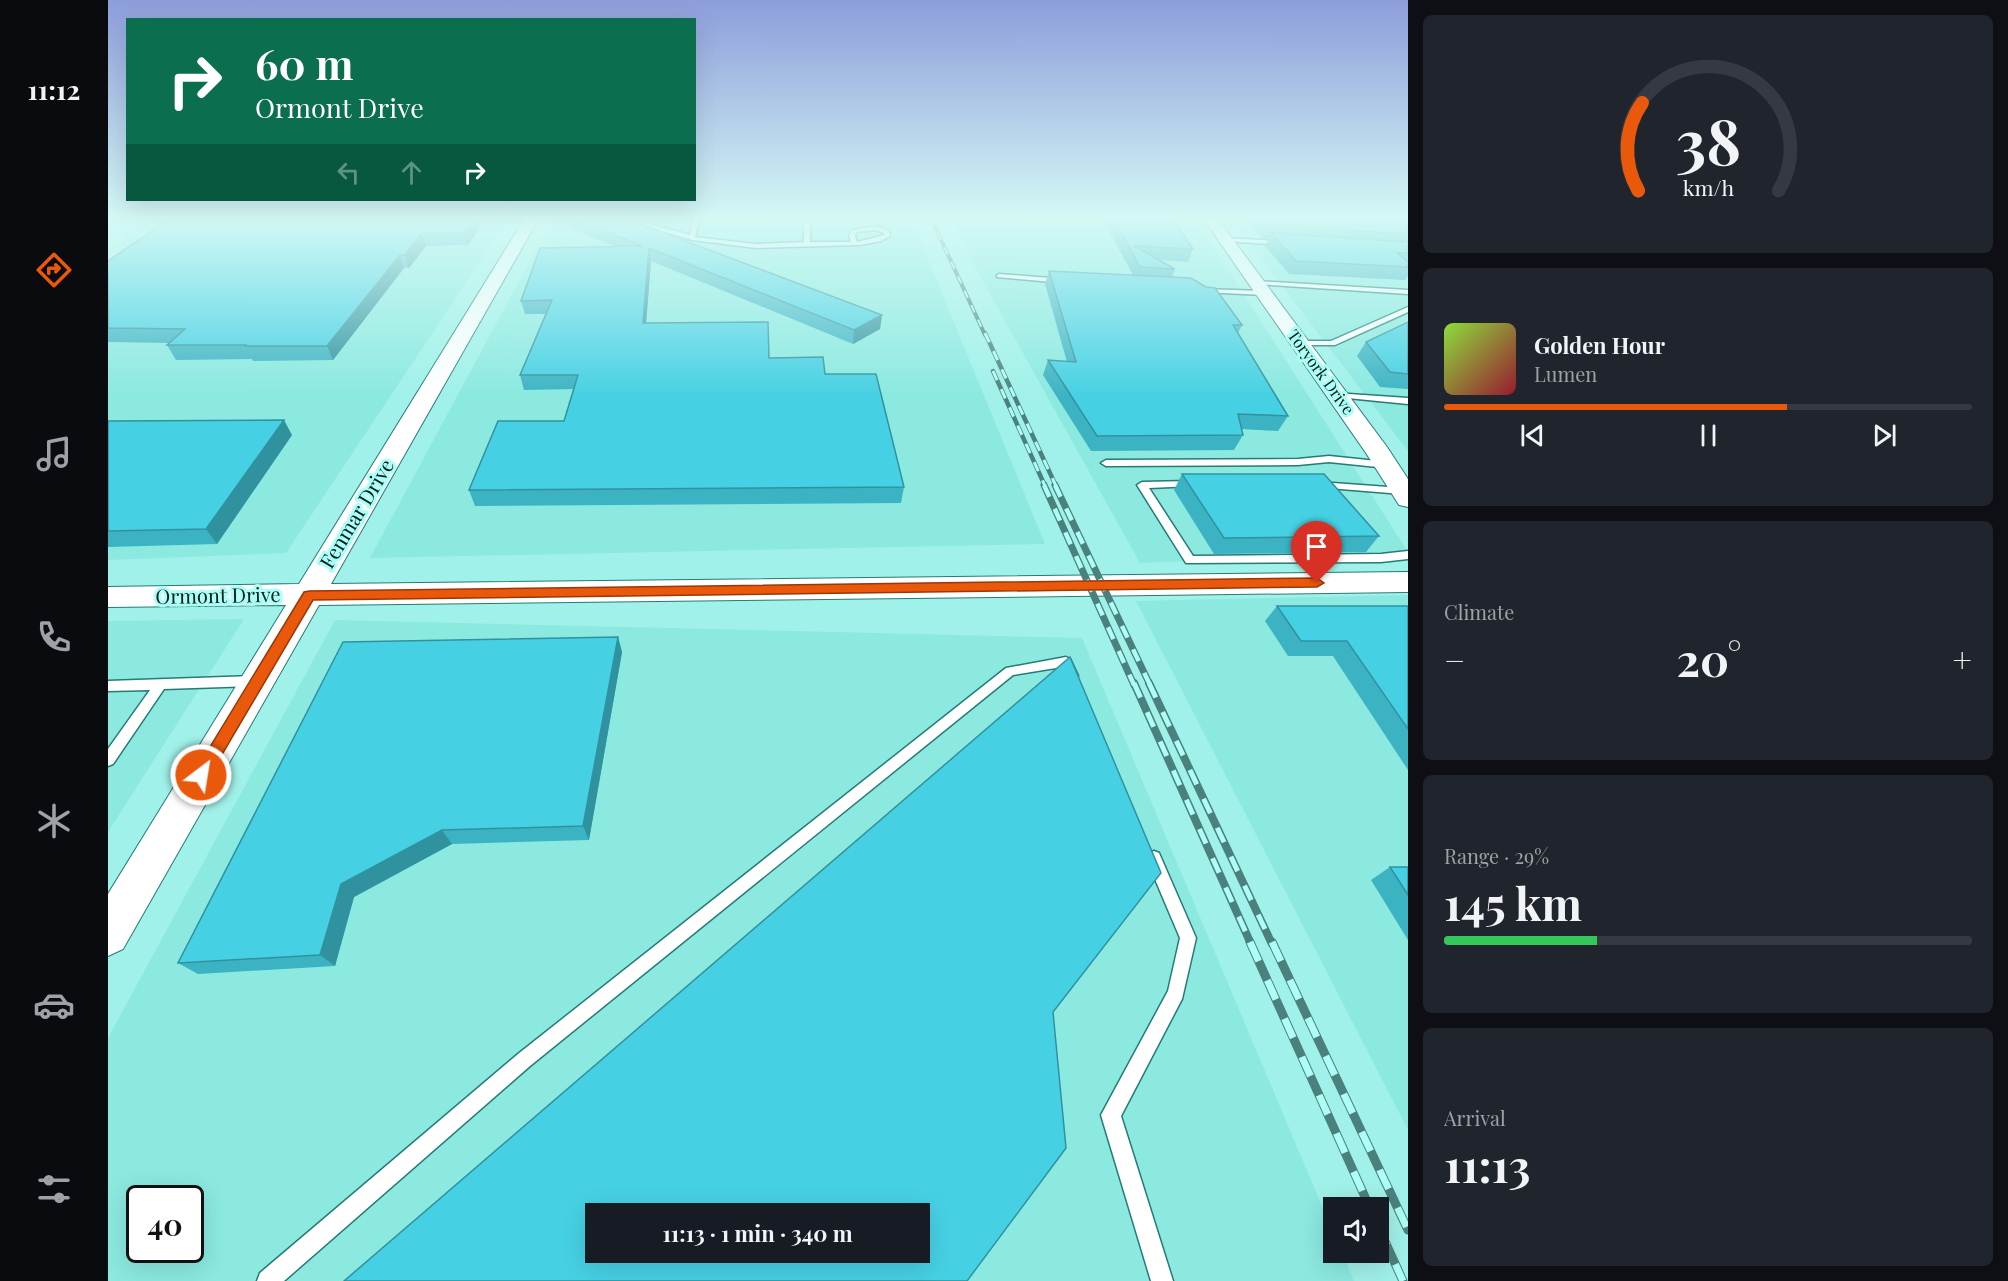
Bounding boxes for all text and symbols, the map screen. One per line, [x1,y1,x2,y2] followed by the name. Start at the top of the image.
[255,35,353,91] text: 60 m
[156,42,234,120] icon: right
[28,71,80,107] text: 11:12
[255,89,424,125] text: Ormont Drive
[1675,97,1741,181] text: 38
[332,156,365,189] icon: left
[395,156,428,189] icon: ahead
[458,156,491,189] icon: right
[1682,173,1734,201] text: km/h
[33,249,75,291] icon: directions
[1283,325,1359,418] street label: Toryork Drive
[1534,330,1665,360] text: Golden Hour
[1534,360,1597,387] text: Lumen
[1516,419,1549,452] icon: previous
[1692,419,1725,452] icon: pause
[1868,419,1901,452] icon: next
[33,433,75,475] icon: music
[312,454,399,573] street label: Fenmar Drive
[1291,521,1342,583] pin
[1300,530,1333,563] icon: arrive
[155,580,281,609] street label: Ormont Drive
[1444,598,1514,625] text: Climate
[33,616,75,658] icon: phone
[1677,628,1741,688] text: 20°
[1444,637,1465,681] text: −
[1953,637,1972,681] text: +
[169,743,233,807] position arrow
[33,800,75,842] icon: climate
[1444,842,1549,869] text: Range · 29%
[1444,872,1582,932] text: 145 km
[33,984,75,1026] icon: car
[1444,1104,1506,1131] text: Arrival
[1444,1134,1530,1194] text: 11:13
[33,1168,75,1210] icon: filters
[126,1185,204,1263] speed limit sign: 40
[1323,1197,1389,1263] map controls
[1323,1197,1389,1263] button: sound
[662,1218,853,1248] text: 11:13 · 1 min · 340 m

